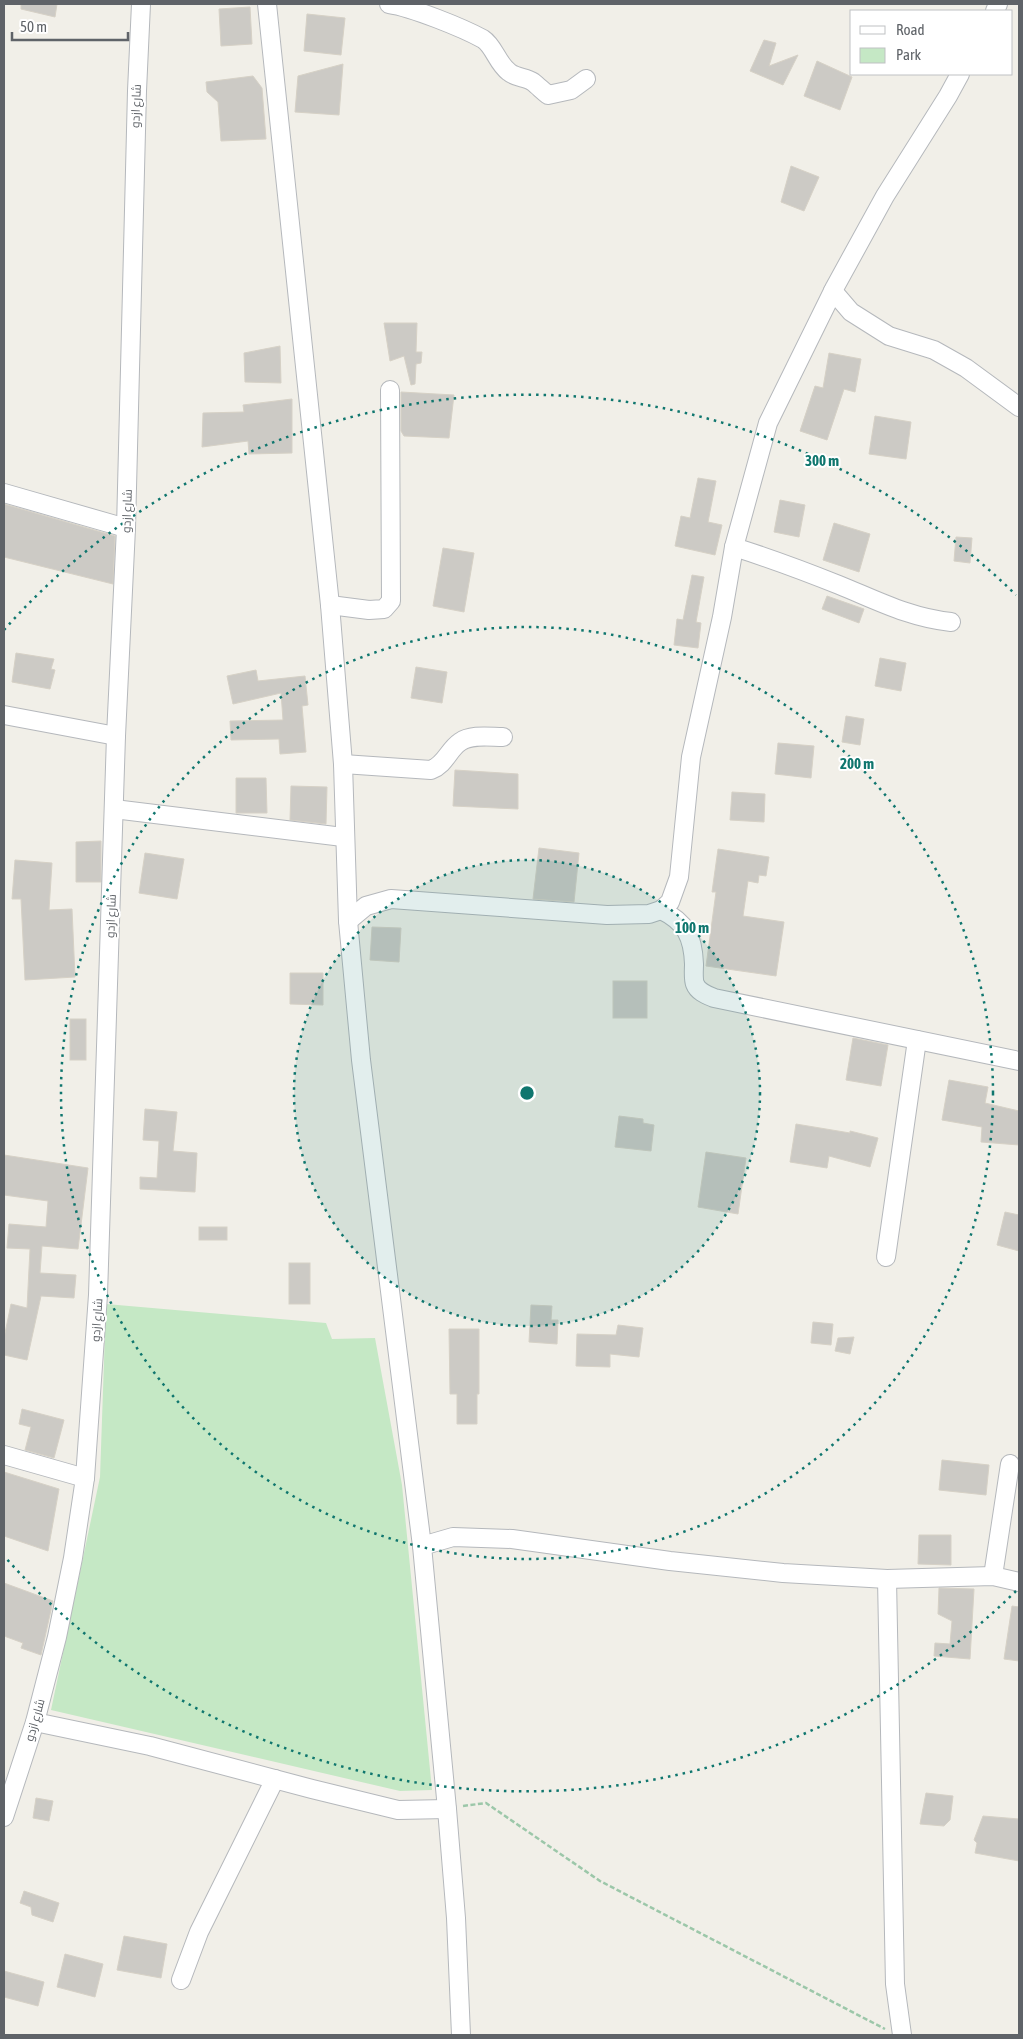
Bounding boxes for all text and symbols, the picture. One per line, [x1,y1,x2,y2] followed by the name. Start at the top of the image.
[12,10,129,42] scale bar
[850,10,1013,75] legend
[20,18,47,35] text: 50 m
[896,21,925,38] text: Road
[896,46,921,63] text: Park
[128,84,145,128] street label: شارع ازدو
[805,452,839,469] text: 300 m
[119,489,136,533] street label: شارع ازدو
[840,755,874,772] text: 200 m
[103,894,120,938] street label: شارع ازدو
[675,919,709,936] text: 100 m
[518,1084,536,1102] centre of rings
[88,1298,107,1342] street label: شارع ازدو
[22,1697,49,1743] street label: شارع ازدو

